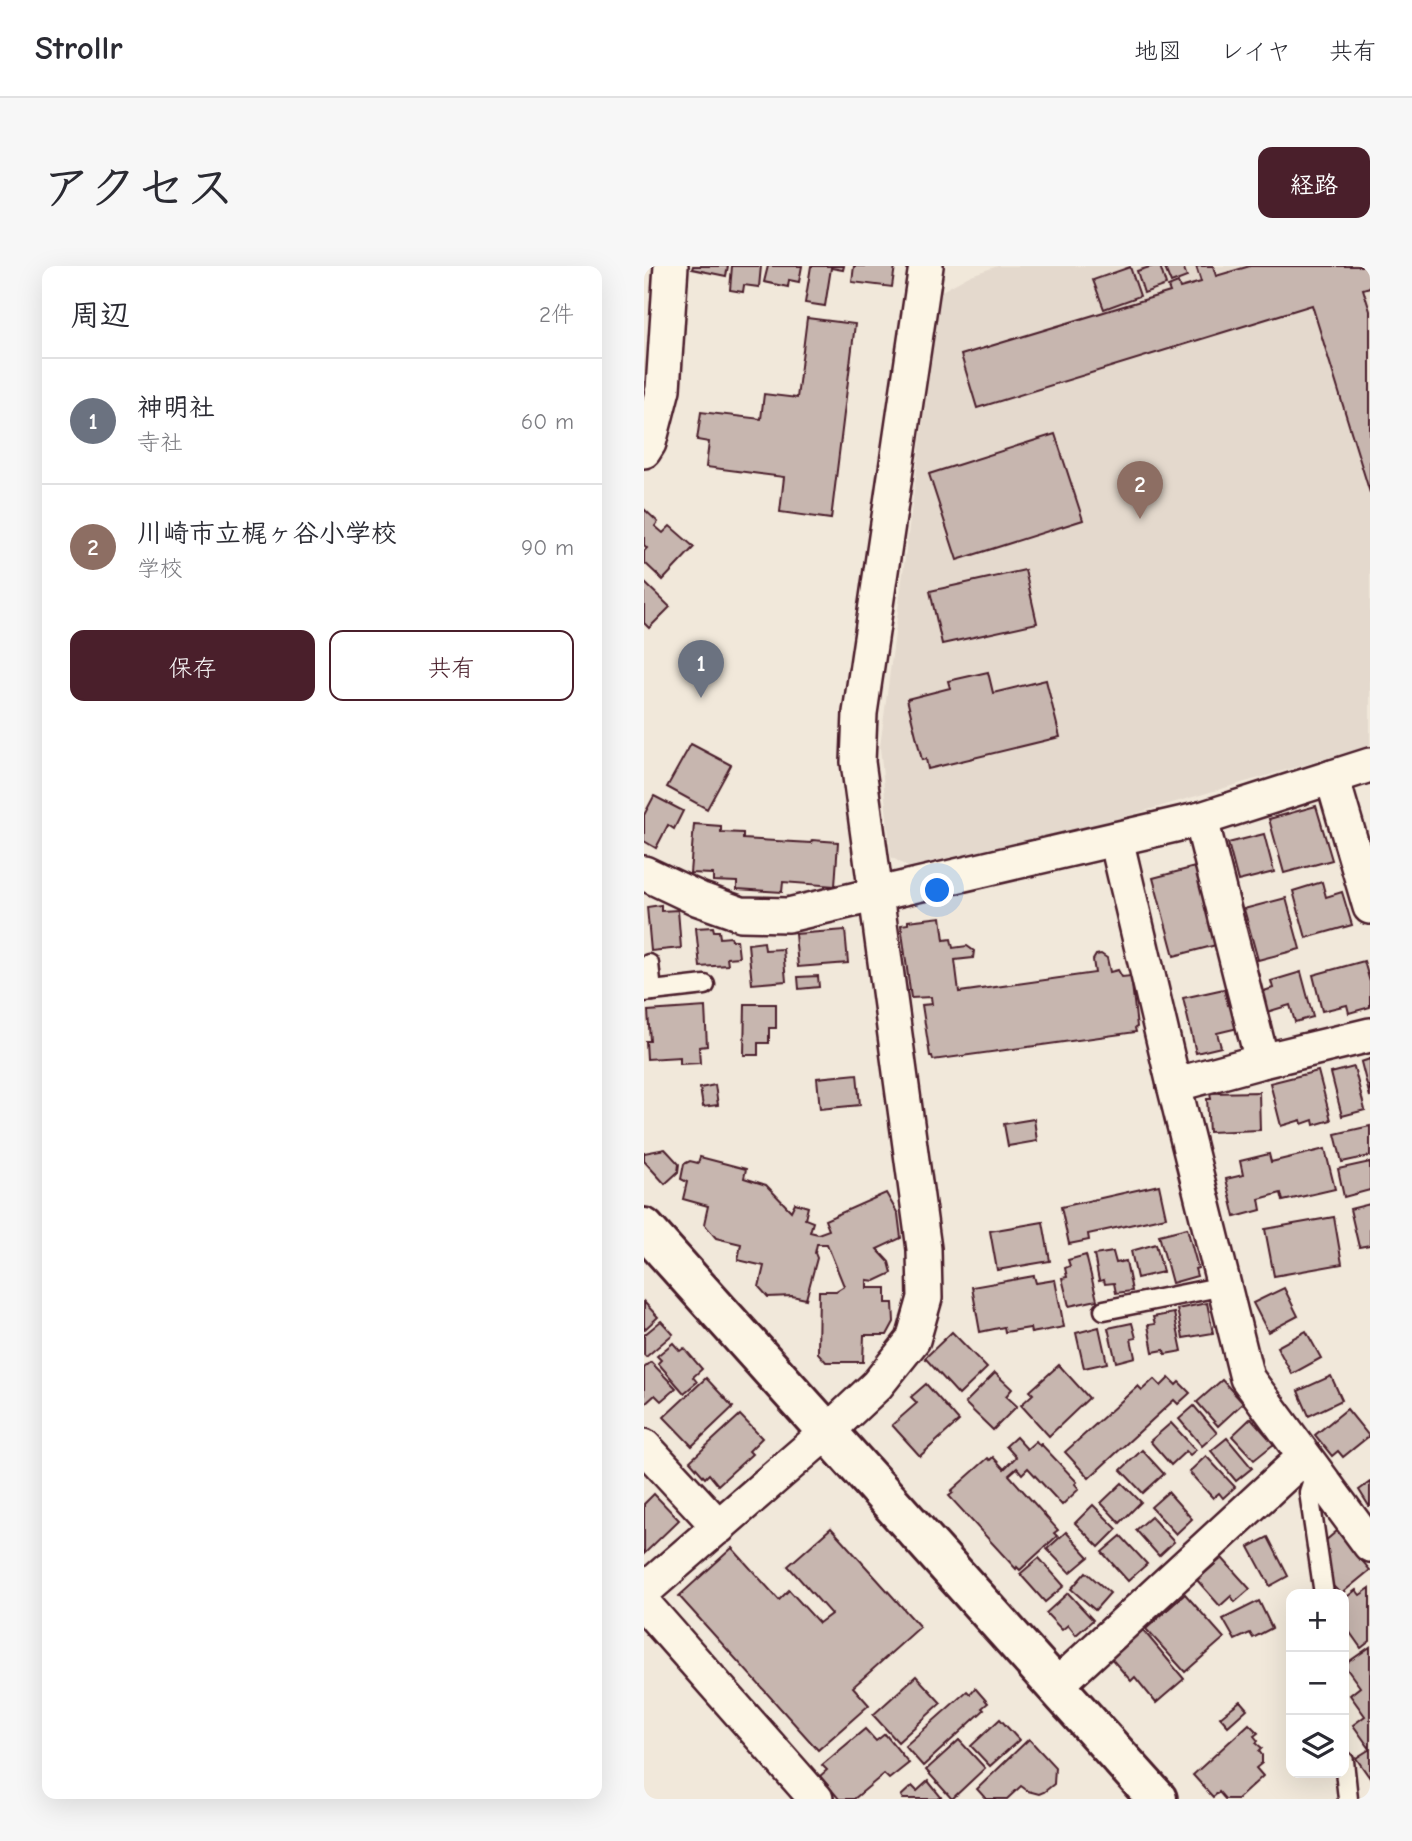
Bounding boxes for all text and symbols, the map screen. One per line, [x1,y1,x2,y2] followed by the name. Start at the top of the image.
[35,29,123,67] text: Strollr
[1134,37,1182,65] text: 地図
[1220,37,1291,65] text: レイヤ
[1329,37,1377,65] text: 共有
[1258,147,1370,218] button: 経路
[42,160,235,216] text: アクセス
[70,298,130,333] text: 周辺
[539,301,574,328] text: 2件
[137,393,215,423] text: 神明社
[88,408,98,435] text: 1
[521,408,574,435] text: 60 m
[137,429,183,456] text: 寺社
[1117,461,1163,519] pin: 2
[137,519,397,549] text: 川崎市立梶ヶ谷小学校
[87,534,99,561] text: 2
[521,534,574,561] text: 90 m
[137,555,183,582] text: 学校
[70,630,315,701] button: 保存
[329,630,574,701] button: 共有
[678,640,724,698] pin: 1
[920,873,954,907] your location
[1286,1589,1349,1778] map controls
[1286,1589,1349,1652] button: +
[1286,1652,1349,1715] button: −
[1286,1715,1349,1778] button: layers

